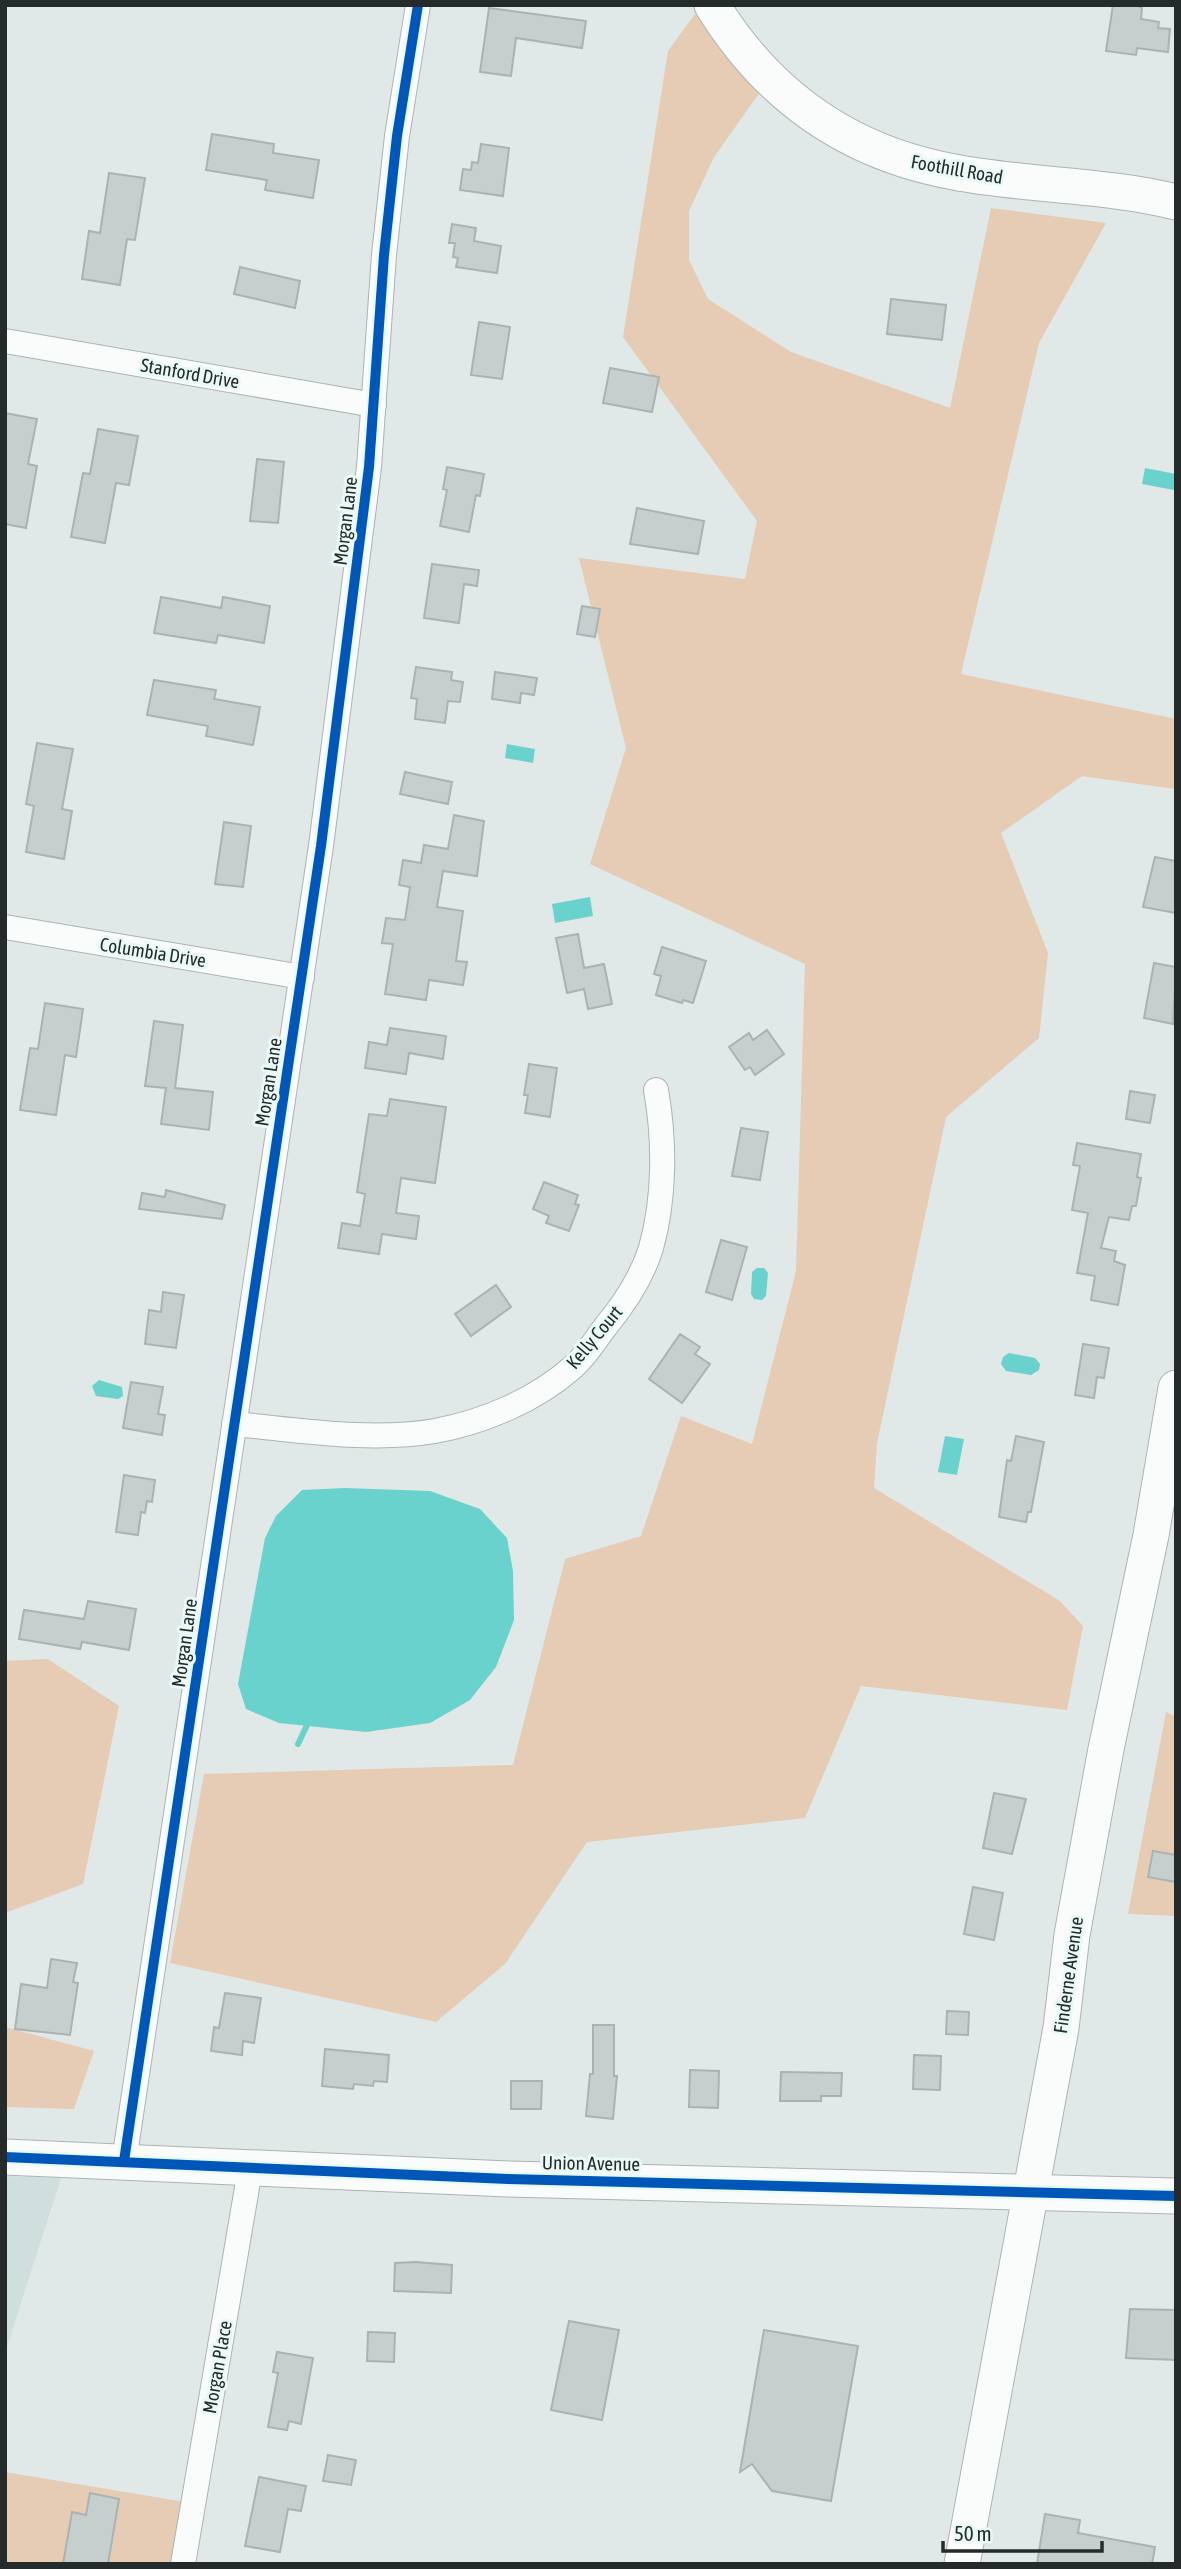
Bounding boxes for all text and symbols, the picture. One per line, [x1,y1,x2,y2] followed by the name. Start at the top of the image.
[909,150,1005,188] street label: Foothill Road
[139,354,241,392] street label: Stanford Drive
[329,475,361,567] street label: Morgan Lane
[98,933,208,971] street label: Columbia Drive
[250,1036,286,1128] street label: Morgan Lane
[561,1301,627,1373] street label: Kelly Court
[167,1597,201,1689] street label: Morgan Lane
[1049,1915,1087,2035] street label: Finderne Avenue
[542,2151,640,2175] street label: Union Avenue
[198,2319,236,2415] street label: Morgan Place
[943,2510,1102,2554] scale bar
[954,2521,992,2545] text: 50 m

